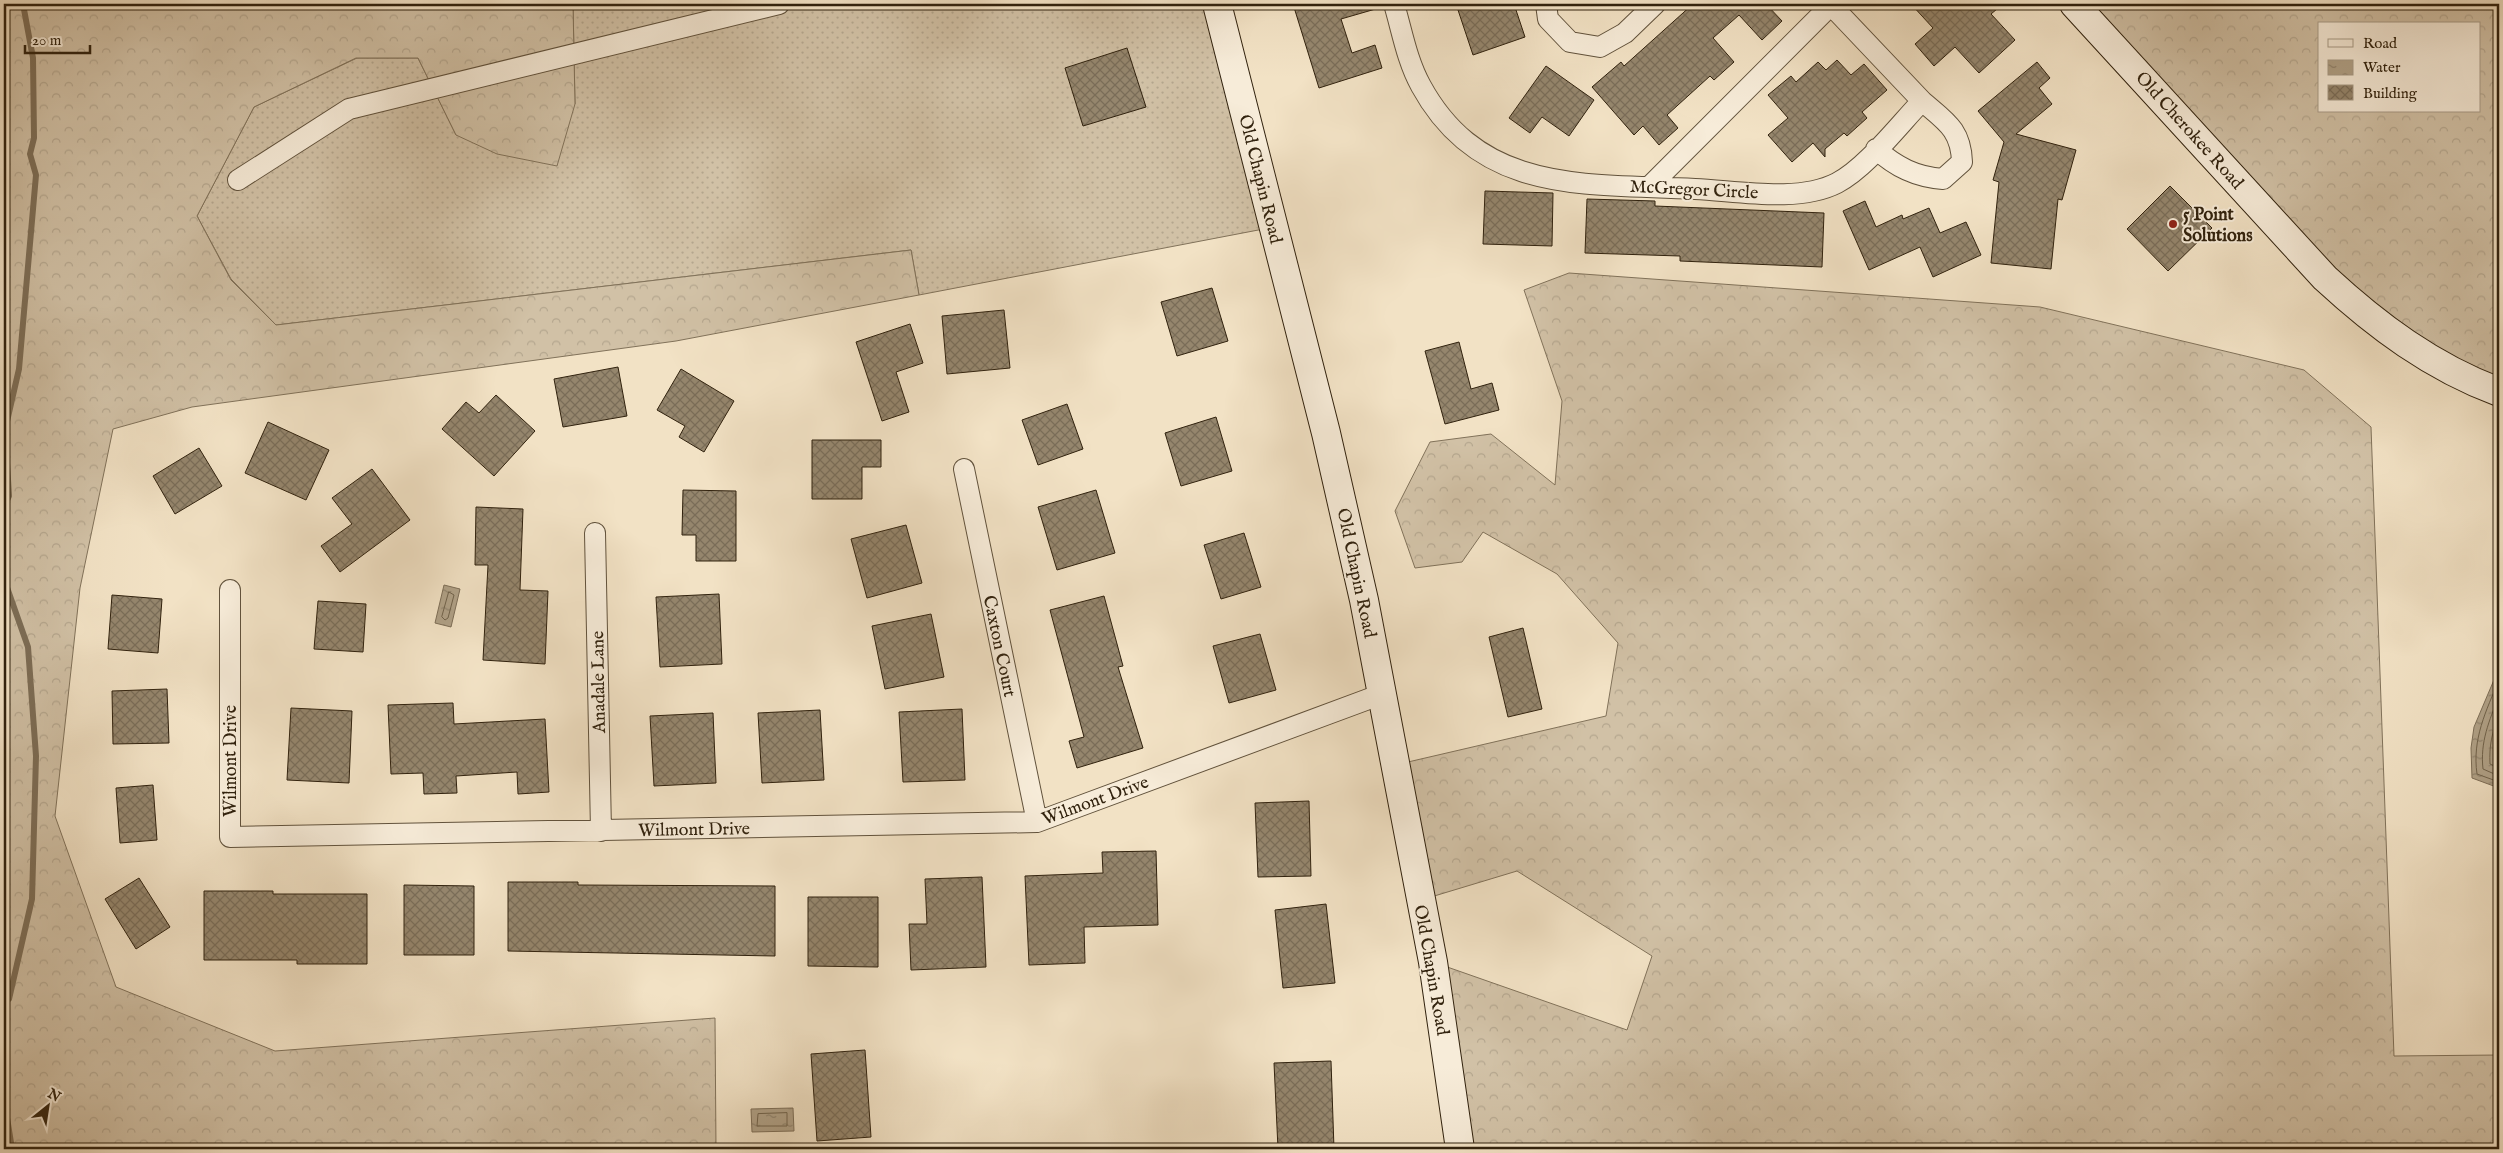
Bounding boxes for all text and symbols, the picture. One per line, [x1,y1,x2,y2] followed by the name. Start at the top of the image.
[25,22,90,54] scale bar
[2318,22,2480,112] legend
[32,31,62,50] text: 20 m
[2363,34,2398,53] text: Road
[2363,58,2401,77] text: Water
[2130,67,2248,195] street label: Old Cherokee Road
[2363,84,2418,103] text: Building
[1232,112,1287,247] street label: Old Chapin Road
[1629,176,1759,205] street label: McGregor Circle
[2183,204,2253,248] place label: 5 Point Solutions
[2167,218,2179,230] marker: 5 Point Solutions
[1331,506,1381,641] street label: Old Chapin Road
[977,593,1021,699] street label: Caxton Court
[587,631,612,734] street label: Anadale Lane
[220,705,243,817] street label: Wilmont Drive
[1039,771,1152,831] street label: Wilmont Drive
[638,818,750,843] street label: Wilmont Drive
[1408,903,1453,1038] street label: Old Chapin Road
[22,1080,72,1130] north arrow
[43,1084,64,1106] text: N

